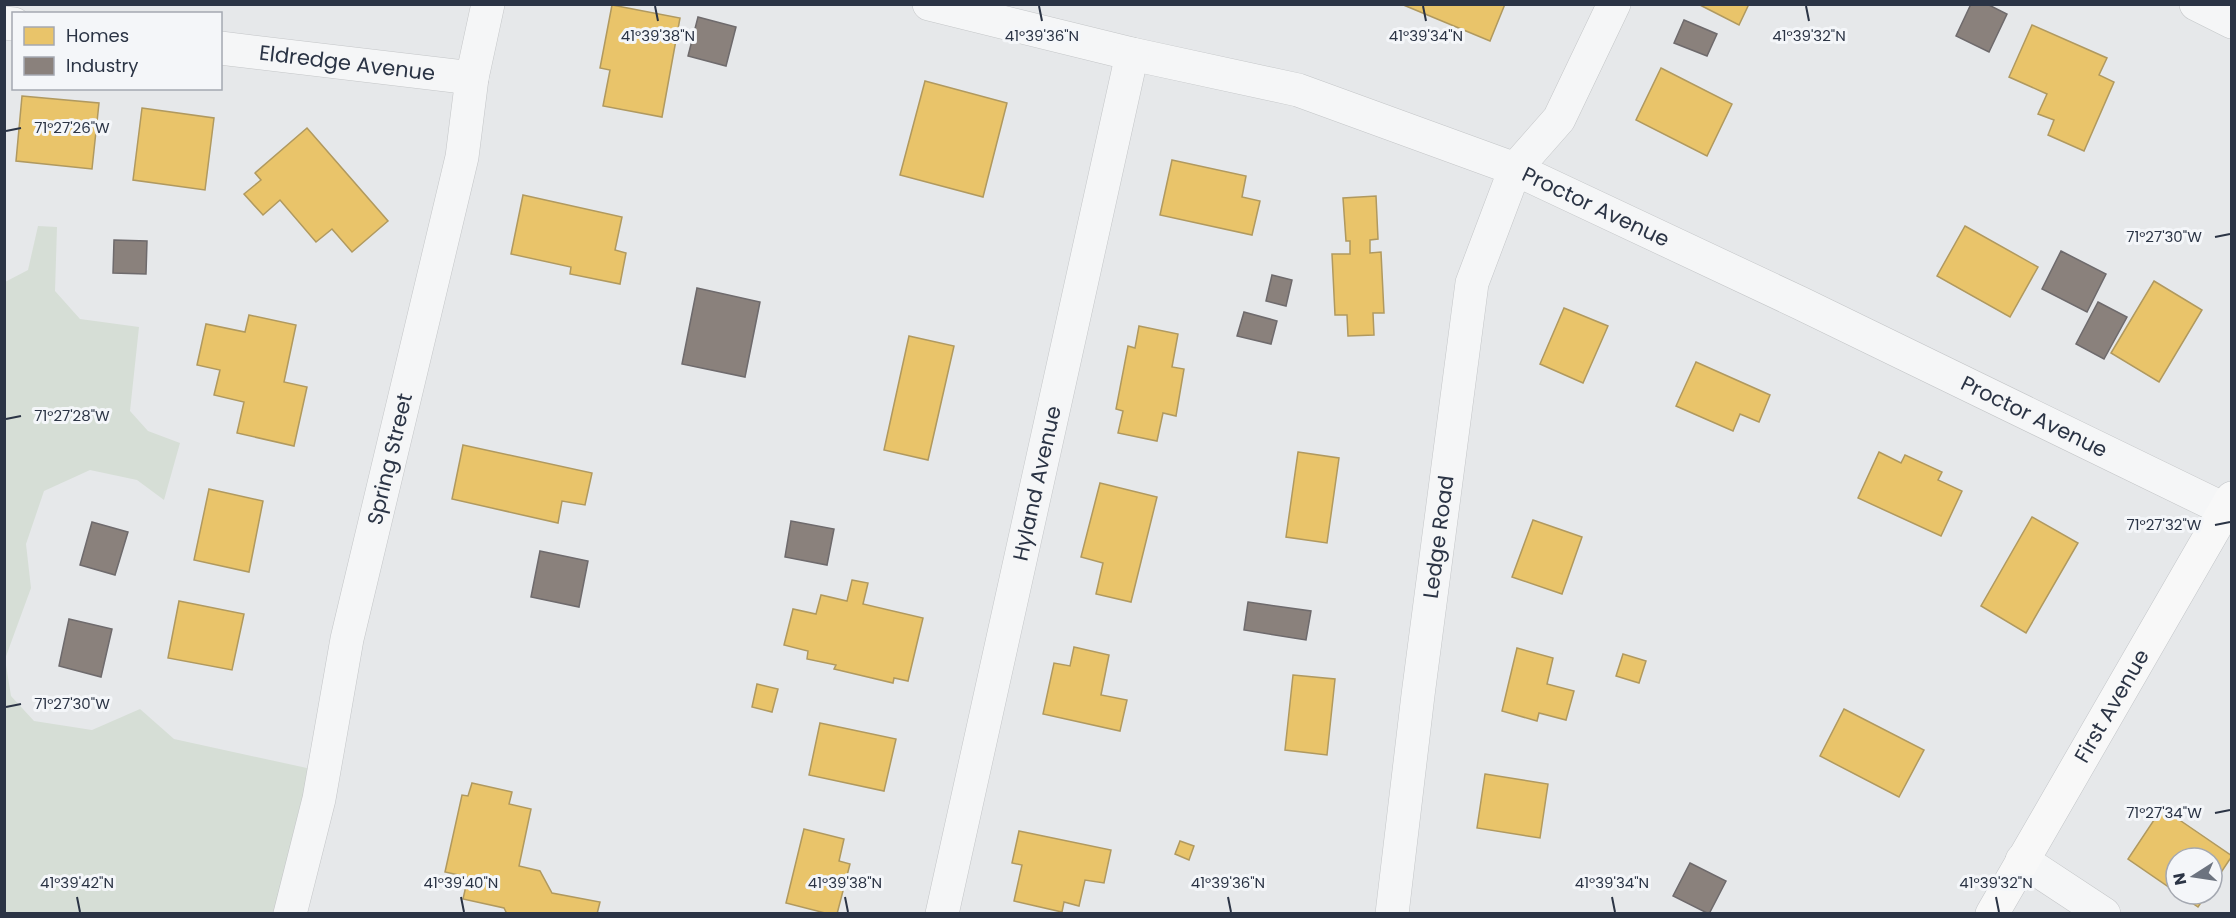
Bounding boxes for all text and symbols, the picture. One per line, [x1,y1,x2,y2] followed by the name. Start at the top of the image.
[12,12,222,90] legend
[66,23,129,48] text: Homes
[621,25,695,46] text: 41°39'38"N
[1005,25,1079,46] text: 41°39'36"N
[1389,25,1463,46] text: 41°39'34"N
[1772,25,1846,46] text: 41°39'32"N
[258,38,437,87] street label: Eldredge Avenue
[66,53,138,78] text: Industry
[34,117,110,138] text: 71°27'26"W
[1517,159,1674,254] street label: Proctor Avenue
[2126,226,2202,247] text: 71°27'30"W
[1956,368,2112,464] street label: Proctor Avenue
[360,390,419,528] street label: Spring Street
[1005,403,1068,564] street label: Hyland Avenue
[34,405,110,426] text: 71°27'28"W
[1416,474,1461,600] street label: Ledge Road
[2127,514,2202,535] text: 71°27'32"W
[2067,644,2156,768] street label: First Avenue
[34,693,110,714] text: 71°27'30"W
[2126,802,2202,823] text: 71°27'34"W
[2164,846,2224,906] north arrow
[2167,871,2192,887] text: N
[40,872,114,893] text: 41°39'42"N
[424,872,498,893] text: 41°39'40"N
[808,872,882,893] text: 41°39'38"N
[1191,872,1265,893] text: 41°39'36"N
[1575,872,1649,893] text: 41°39'34"N
[1959,872,2033,893] text: 41°39'32"N

